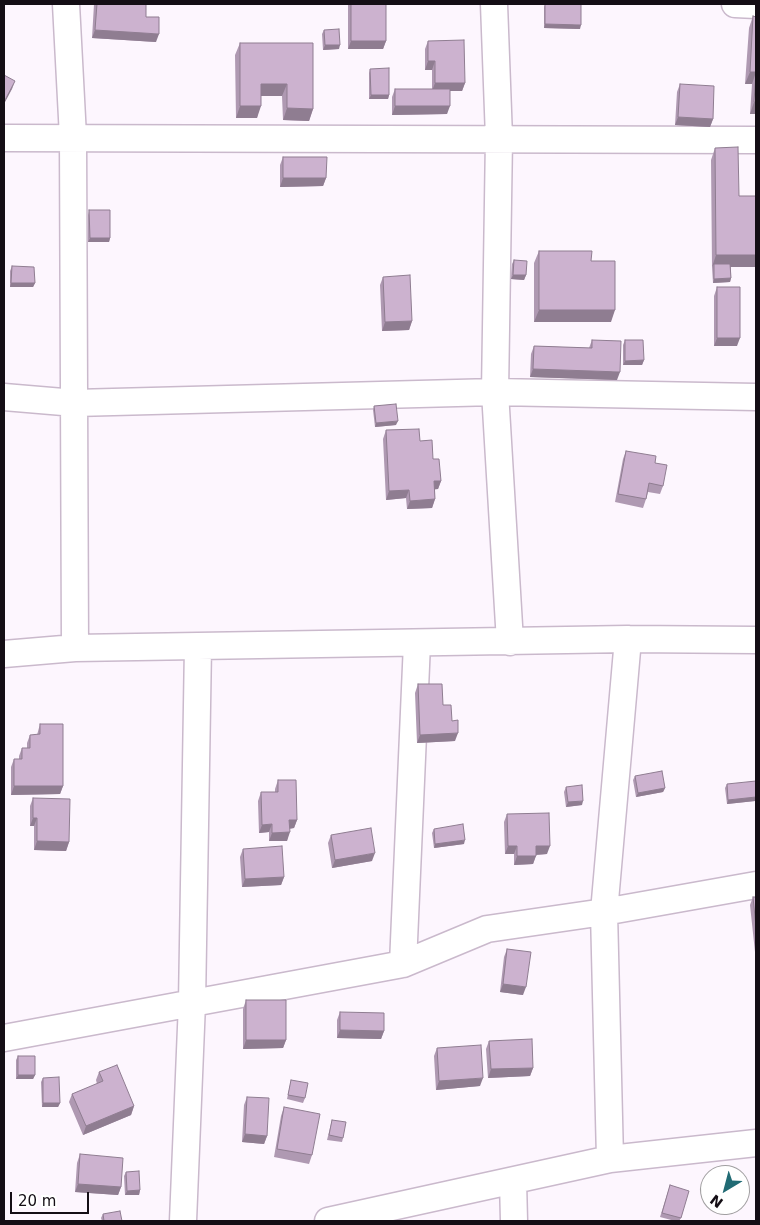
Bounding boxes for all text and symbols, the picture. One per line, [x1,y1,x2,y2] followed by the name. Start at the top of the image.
[700,1165,750,1215] north arrow
[12,1182,91,1214] scale bar
[707,1191,726,1211] text: N
[18,1192,56,1210] text: 20 m

